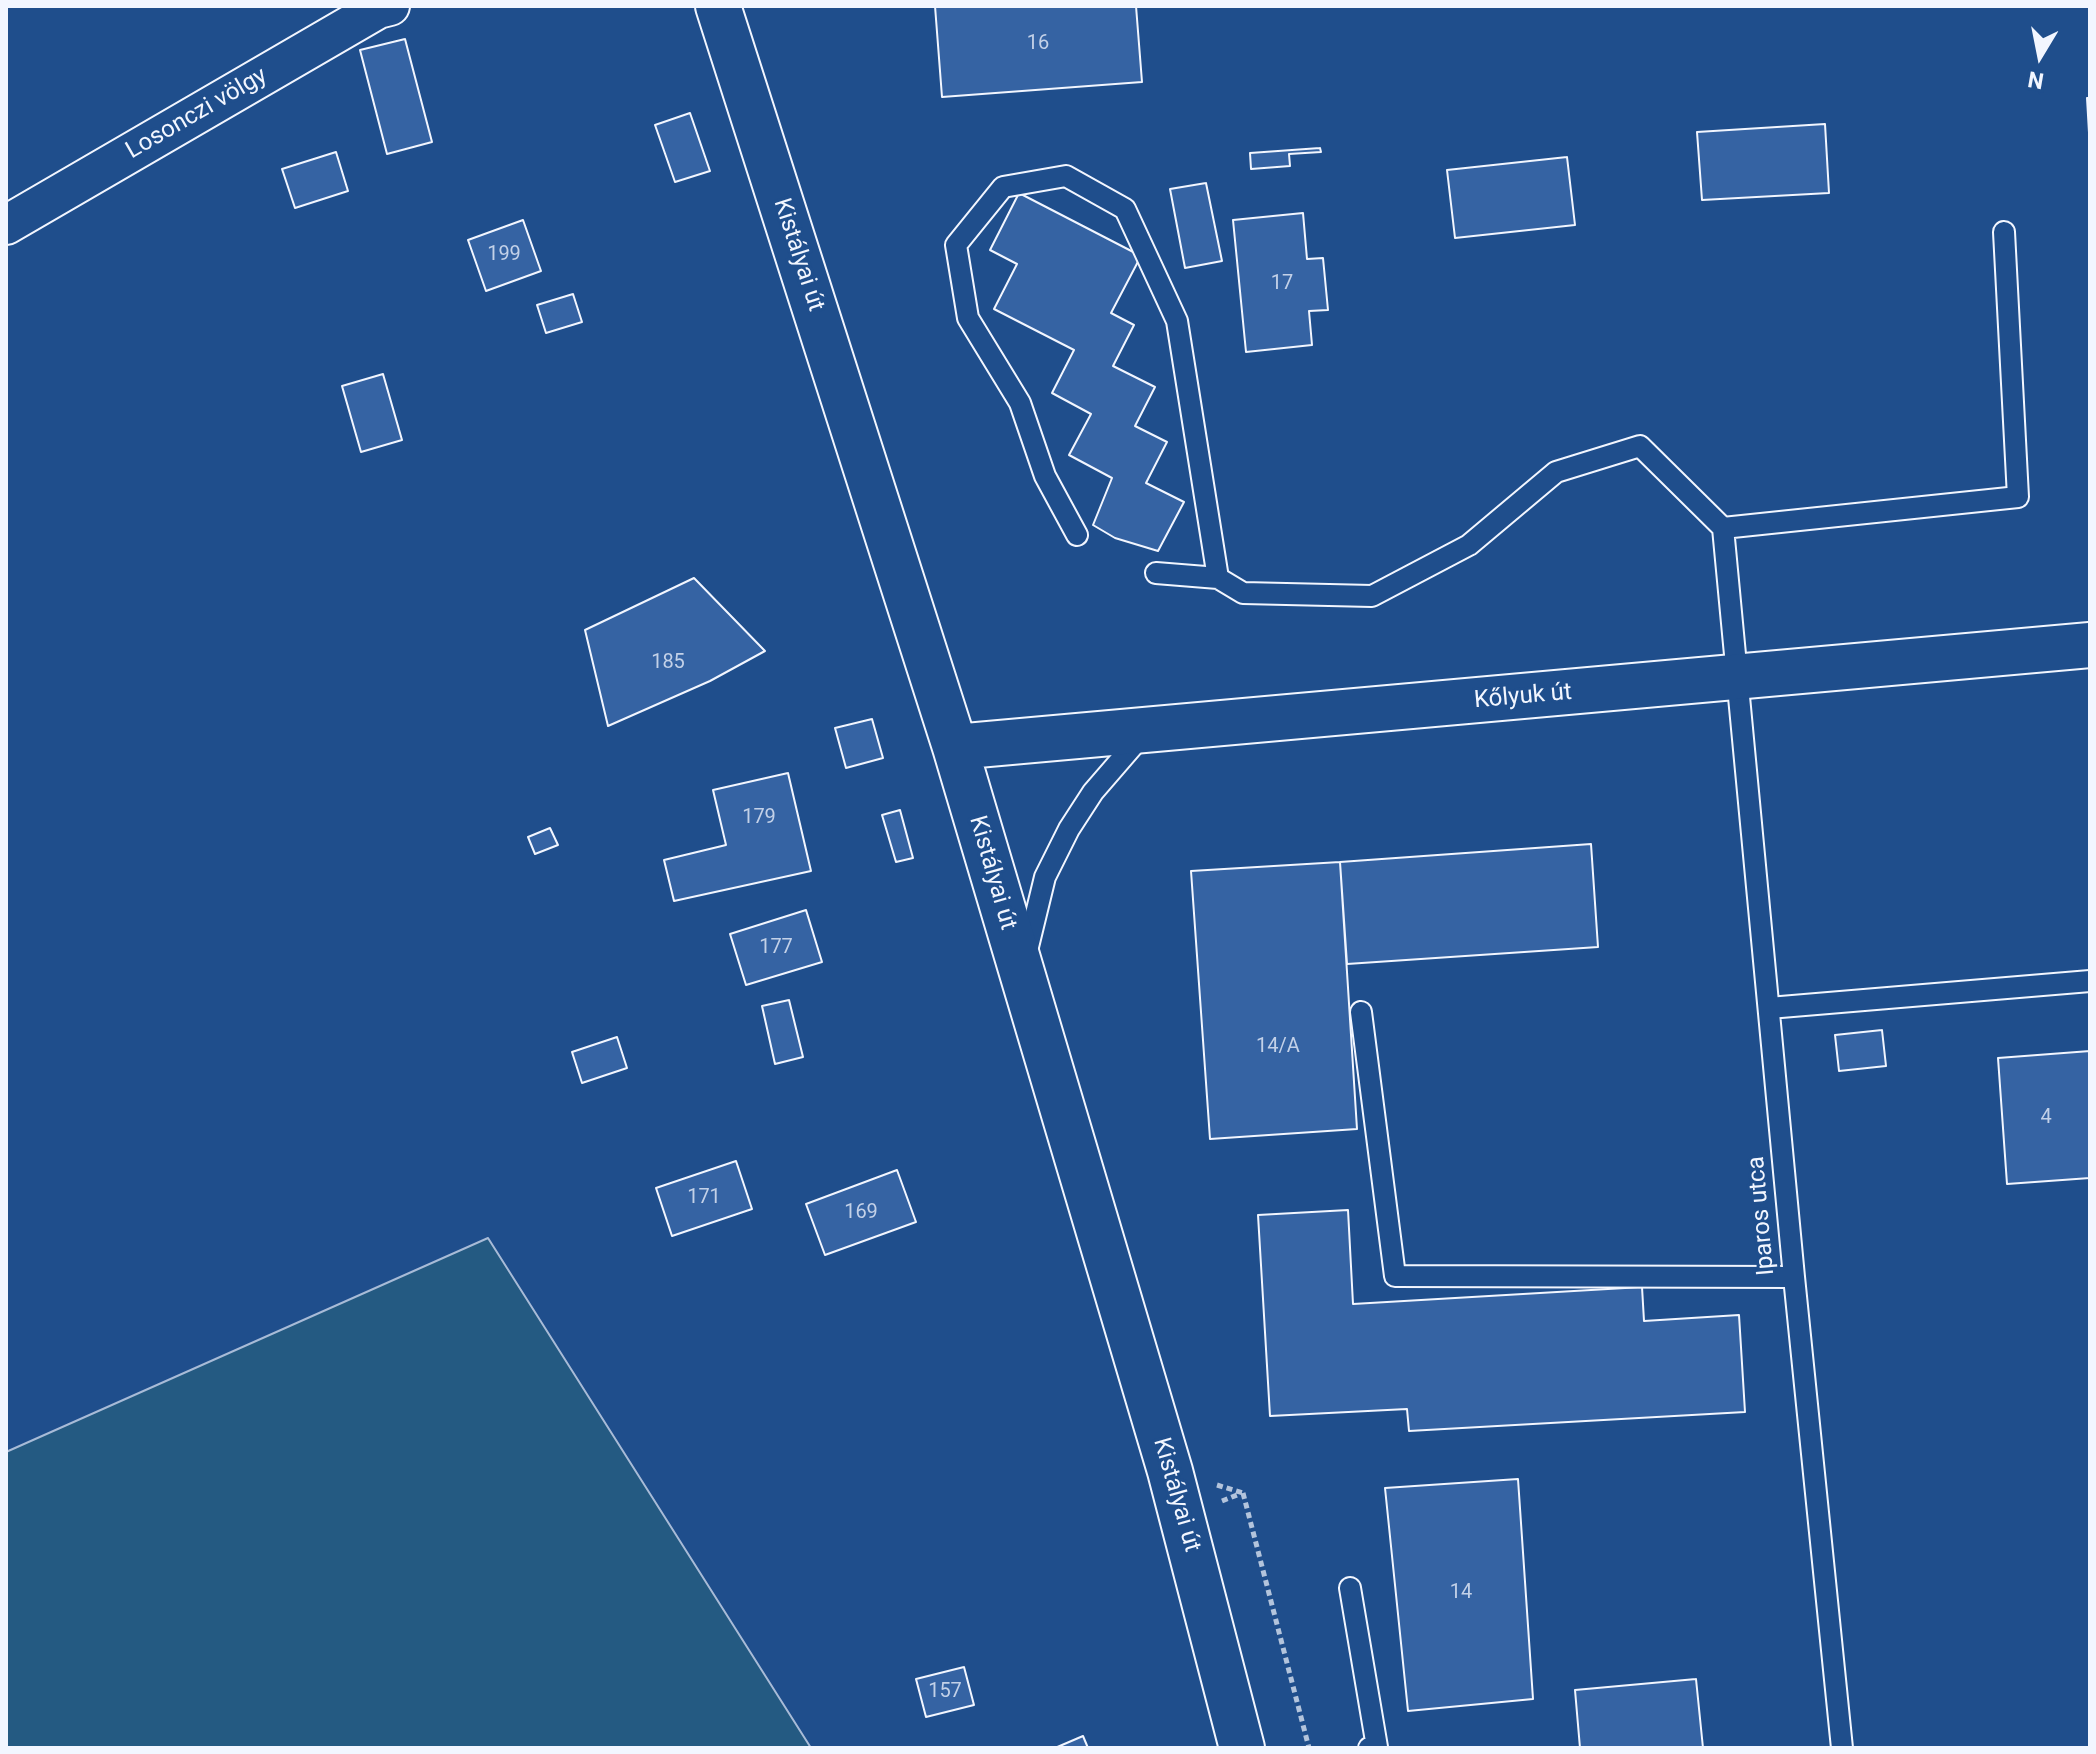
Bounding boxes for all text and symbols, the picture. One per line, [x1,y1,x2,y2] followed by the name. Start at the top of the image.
[2000,16,2080,96] north arrow
[1027,32,1049,56] house number: 16
[121,62,273,166] street label: Losonczi völgy
[2026,66,2046,94] text: N
[766,195,830,315] street label: Kistályai út
[487,243,521,267] house number: 199
[1271,272,1293,296] house number: 17
[651,651,685,675] house number: 185
[1473,678,1573,716] street label: Kőlyuk út
[742,806,776,830] house number: 179
[962,813,1022,933] street label: Kistályai út
[759,936,793,960] house number: 177
[1256,1035,1300,1059] house number: 14/A
[2040,1106,2052,1130] house number: 4
[1742,1155,1782,1277] street label: Iparos utca
[687,1186,721,1210] house number: 171
[844,1201,878,1225] house number: 169
[1146,1435,1206,1555] street label: Kistályai út
[1450,1581,1472,1605] house number: 14
[928,1680,962,1704] house number: 157

